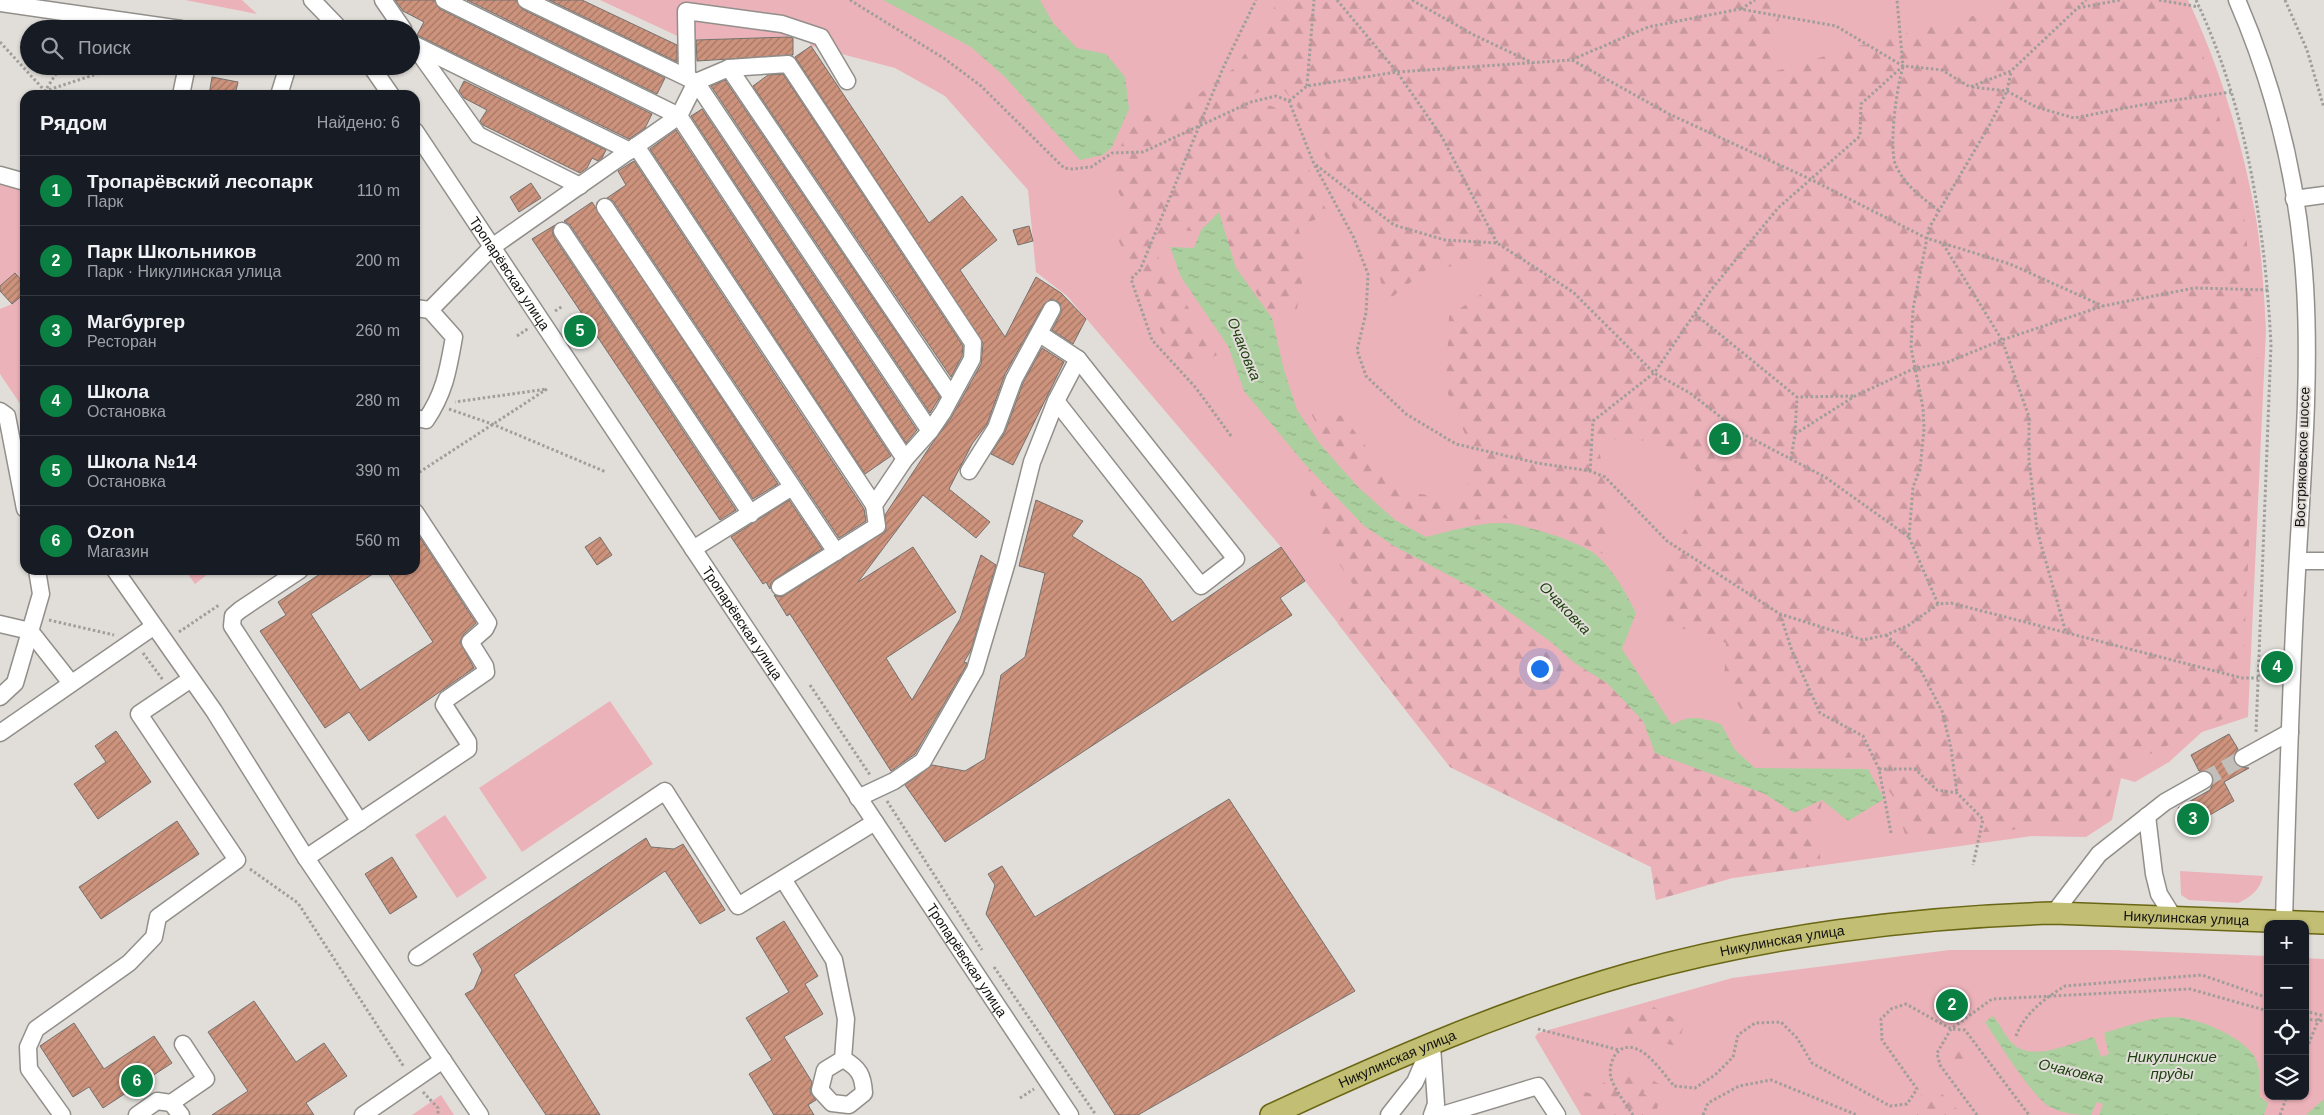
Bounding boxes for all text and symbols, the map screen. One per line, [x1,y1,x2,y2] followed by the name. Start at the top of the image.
[20,20,420,75] search box
[38,34,66,62] icon: search
[78,37,131,58] text: Поиск
[40,111,107,134] text: Рядом
[317,114,400,131] text: Найдено: 6
[87,171,313,192] text: Тропарёвский лесопарк
[52,182,60,199] text: 1
[357,182,400,199] text: 110 m
[87,193,123,210] text: Парк
[466,214,553,333] street label: Тропарёвская улица
[87,241,257,262] text: Парк Школьников
[52,252,60,269] text: 2
[356,252,400,269] text: 200 m
[87,263,281,280] text: Парк · Никулинская улица
[87,311,185,332] text: Магбургер
[564,312,596,350] pin: 5
[1224,315,1265,383] water label: Очаковка
[52,322,60,339] text: 3
[356,322,400,339] text: 260 m
[87,333,157,350] text: Ресторан
[87,381,149,402] text: Школа
[2292,386,2312,528] street label: Востряковское шоссе
[52,392,60,409] text: 4
[356,392,400,409] text: 280 m
[87,403,166,420] text: Остановка
[1709,420,1741,458] pin: 1
[87,451,197,472] text: Школа №14
[52,462,60,479] text: 5
[356,462,400,479] text: 390 m
[87,473,166,490] text: Остановка
[87,521,135,542] text: Ozon
[52,532,60,549] text: 6
[356,532,400,549] text: 560 m
[87,543,149,560] text: Магазин
[699,563,786,683] street label: Тропарёвская улица
[1536,578,1595,637] water label: Очаковка
[2261,648,2293,686] pin: 4
[1527,656,1553,682] your location
[2177,800,2209,838] pin: 3
[923,900,1010,1020] street label: Тропарёвская улица
[2123,908,2250,928] street label: Никулинская улица
[2264,920,2309,1100] map controls
[2264,920,2309,965] button: +
[1718,922,1845,959] street label: Никулинская улица
[2264,965,2309,1010] button: −
[1936,986,1968,1024] pin: 2
[2264,1010,2309,1055] button: locate
[1336,1027,1458,1091] street label: Никулинская улица
[2127,1048,2217,1082] water label: Никулинские пруды
[2037,1055,2105,1086] water label: Очаковка
[2264,1055,2309,1100] button: layers
[121,1062,153,1100] pin: 6

